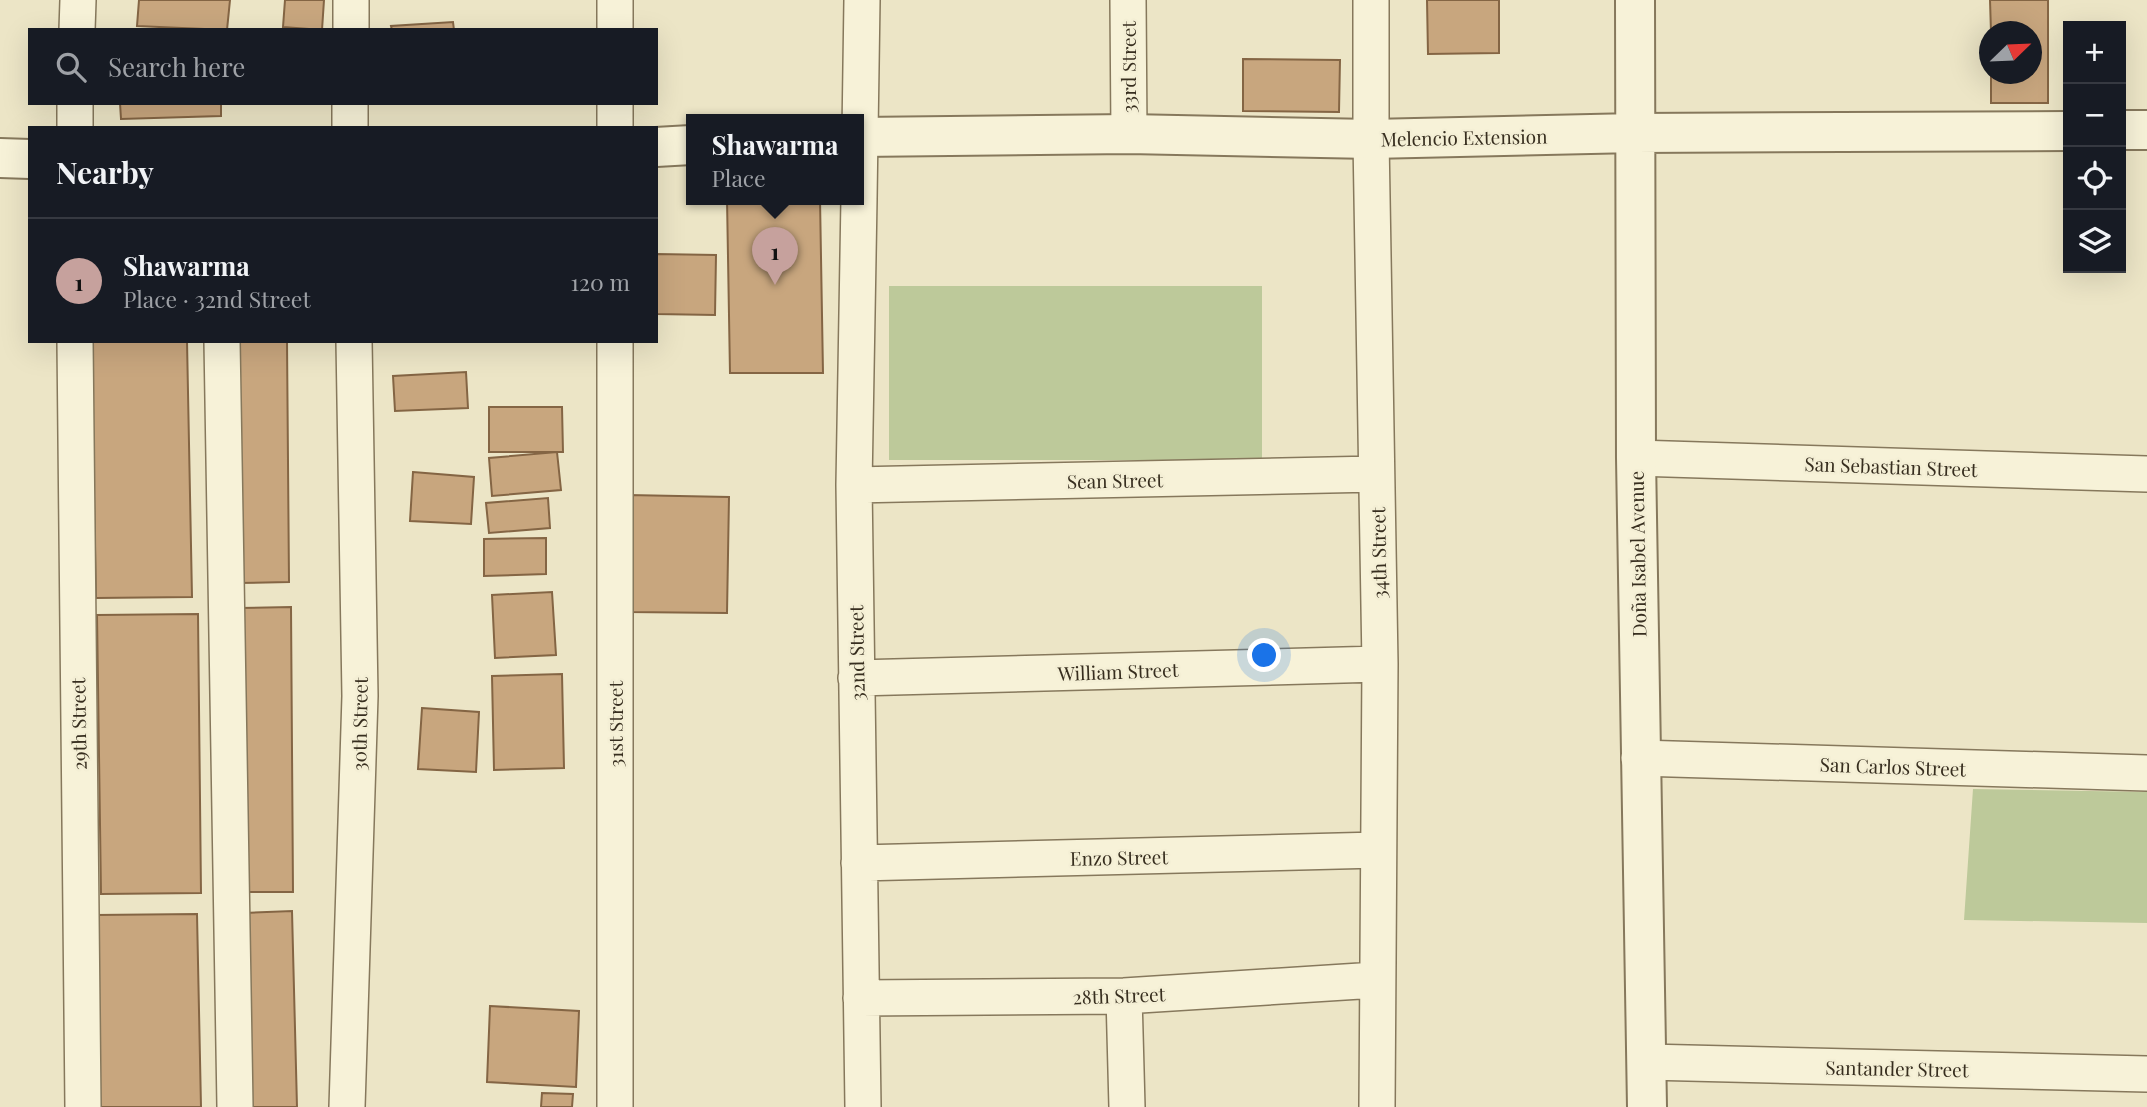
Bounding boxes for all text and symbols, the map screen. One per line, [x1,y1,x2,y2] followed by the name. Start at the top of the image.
[1115,21,1141,113] street label: 33rd Street
[1979,21,2042,84] north arrow
[2063,21,2126,273] map controls
[2063,21,2126,84] button: +
[28,28,658,105] search box
[52,48,90,86] icon: search
[108,49,245,84] text: Search here
[2063,84,2126,147] button: −
[686,114,864,205] popup
[1380,123,1548,151] street label: Melencio Extension
[712,127,838,162] text: Shawarma
[2063,147,2126,210] button: locate
[56,152,154,192] text: Nearby
[712,162,766,193] text: Place
[2063,210,2126,273] button: layers
[752,227,798,285] pin: 1
[123,248,250,283] text: Shawarma
[75,266,83,297] text: 1
[571,266,630,297] text: 120 m
[123,283,311,314] text: Place · 32nd Street
[1804,450,1978,482] street label: San Sebastian Street
[1067,466,1164,494] street label: Sean Street
[1623,471,1651,637] street label: Doña Isabel Avenue
[1364,507,1392,599] street label: 34th Street
[842,605,870,701] street label: 32nd Street
[1247,638,1281,672] your location
[1056,656,1179,686] street label: William Street
[64,677,92,770] street label: 29th Street
[345,677,373,771] street label: 30th Street
[602,681,628,767] street label: 31st Street
[1819,750,1967,782] street label: San Carlos Street
[1070,843,1169,871] street label: Enzo Street
[1072,980,1166,1010] street label: 28th Street
[1825,1054,1969,1082] street label: Santander Street

